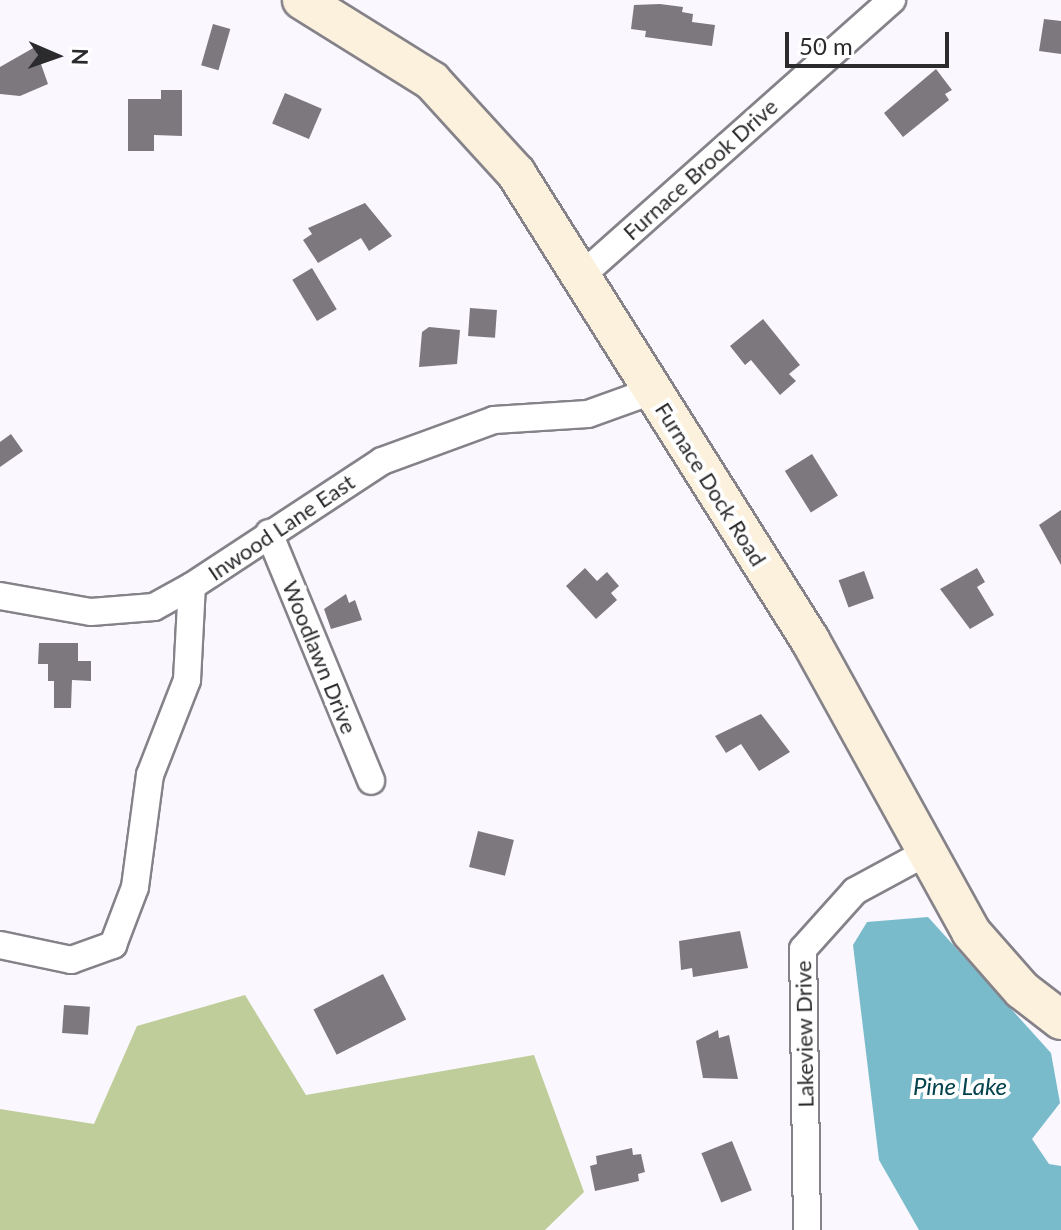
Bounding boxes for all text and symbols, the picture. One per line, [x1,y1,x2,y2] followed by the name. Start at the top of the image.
[16,16,96,96] north arrow
[789,16,953,66] scale bar
[799,31,853,60] text: 50 m
[67,48,94,66] text: N
[617,93,783,245] street label: Furnace Brook Drive
[650,397,772,571] street label: Furnace Dock Road
[203,468,359,586] street label: Inwood Lane East
[277,577,363,737] street label: Woodlawn Drive
[790,960,818,1108] street label: Lakeview Drive
[913,1072,1007,1100] water label: Pine Lake

